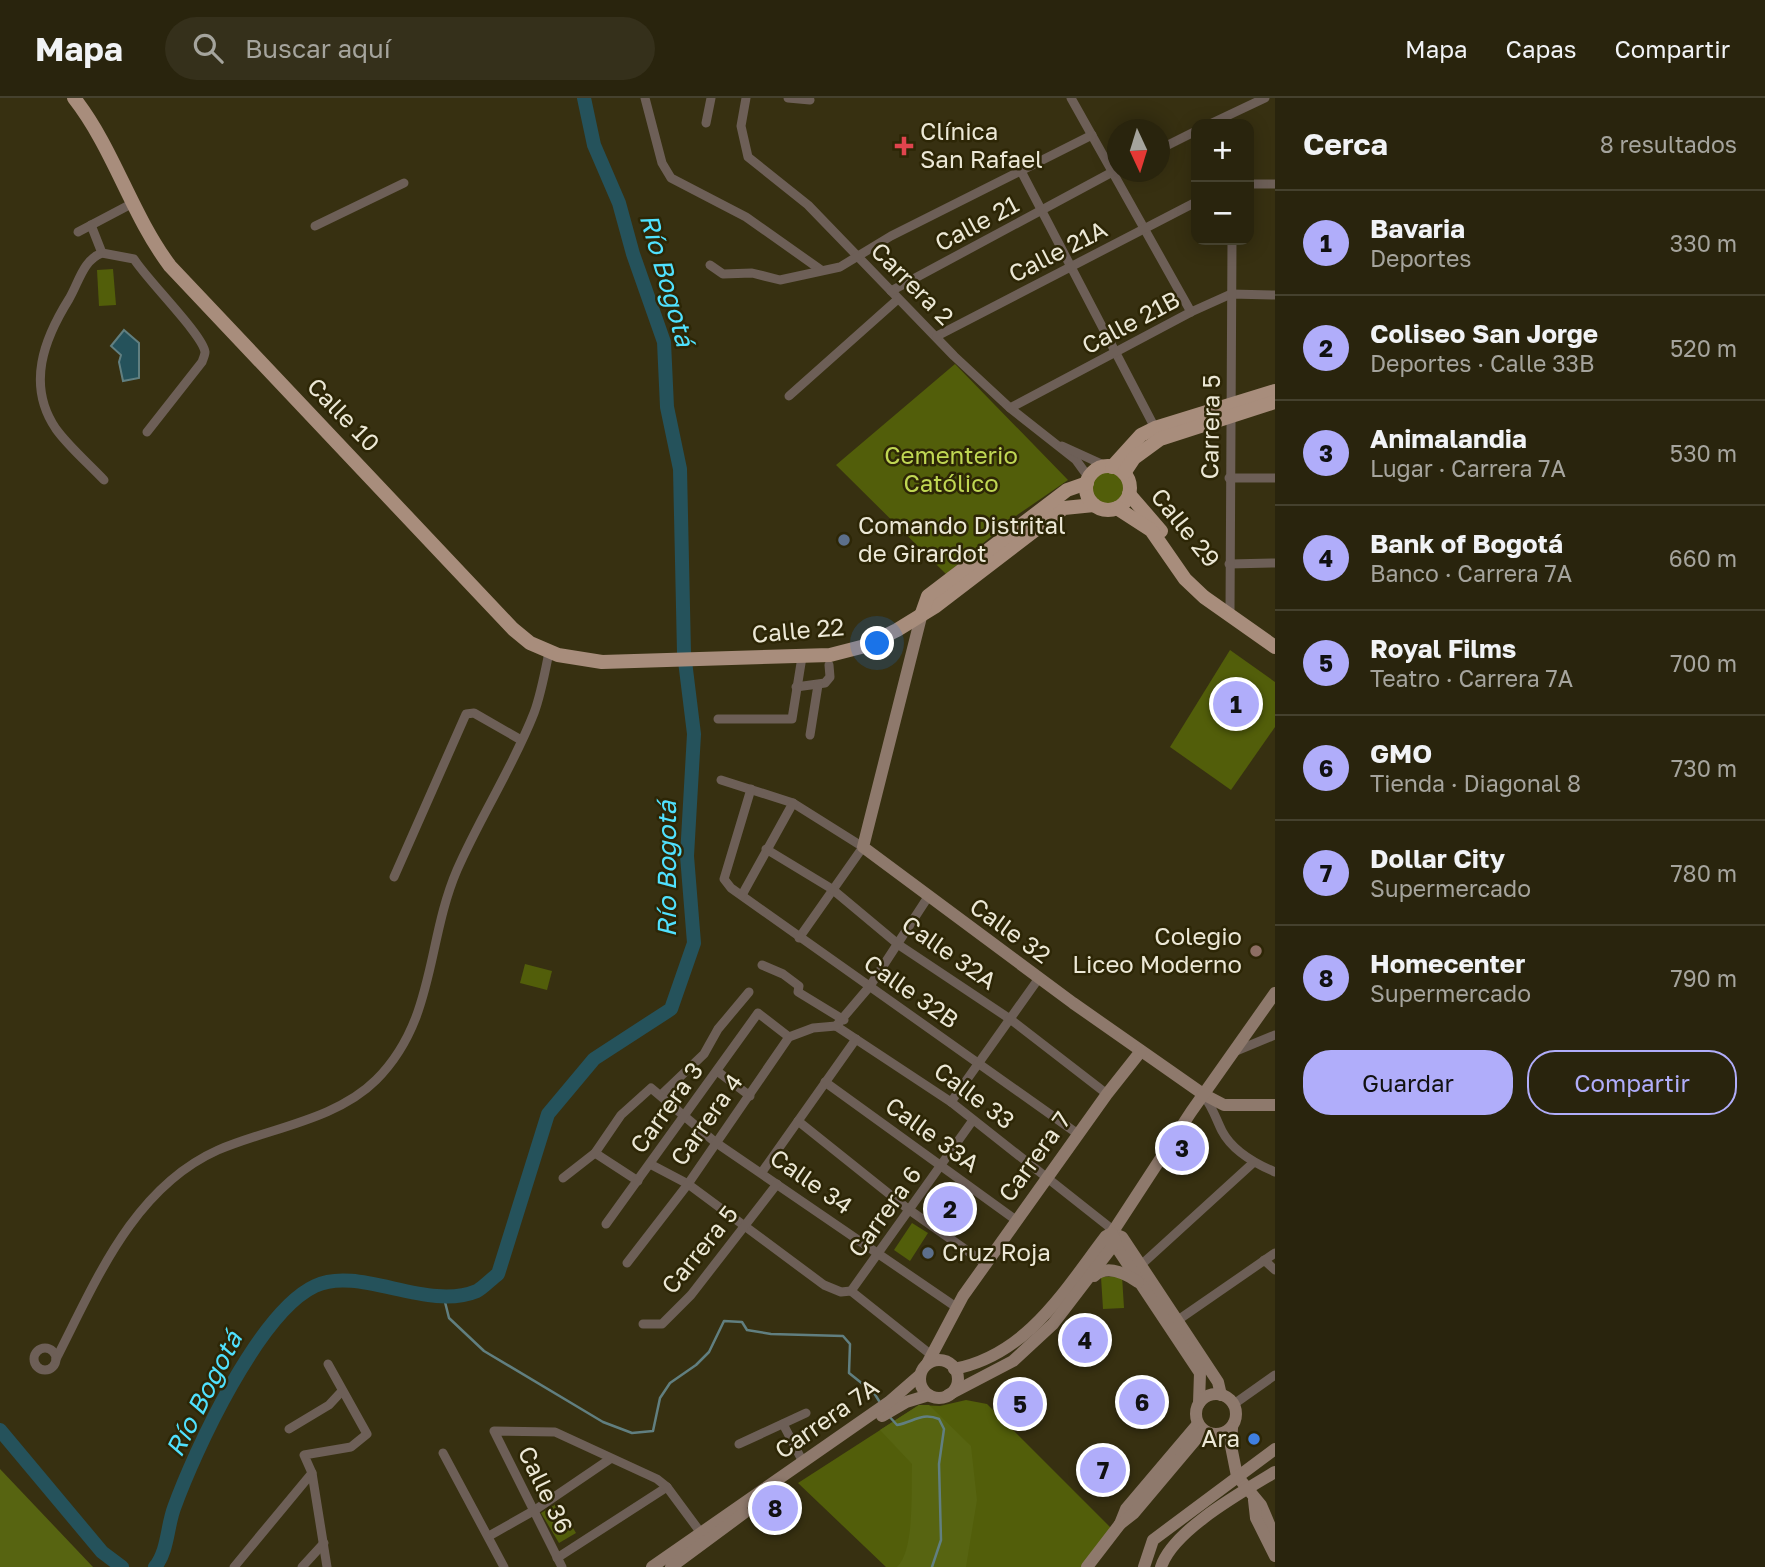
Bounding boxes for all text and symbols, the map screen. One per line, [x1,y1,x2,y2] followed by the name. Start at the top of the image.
[165,17,655,80] search box
[35,29,123,68] text: Mapa
[189,29,227,67] icon: search
[245,33,391,64] text: Buscar aquí
[1405,34,1468,63] text: Mapa
[1506,34,1576,63] text: Capas
[1614,34,1730,63] text: Compartir
[920,116,1043,173] place label: Clínica San Rafael
[1107,119,1170,182] north arrow
[1191,119,1254,245] map controls
[1191,119,1254,182] button: +
[1303,126,1388,162] text: Cerca
[1600,130,1737,158] text: 8 resultados
[894,136,914,156] marker: Clínica San Rafael
[1191,182,1254,245] button: −
[930,189,1023,257] street label: Calle 21
[634,210,702,353] water label: Río Bogotá
[1370,213,1465,244] text: Bavaria
[1003,214,1111,288] street label: Calle 21A
[1320,229,1332,257] text: 1
[1670,229,1737,257] text: 330 m
[866,236,960,330] street label: Carrera 2
[1370,244,1472,272] text: Deportes
[1076,284,1184,359] street label: Calle 21B
[1370,318,1598,349] text: Coliseo San Jorge
[1319,334,1333,362] text: 2
[1670,334,1737,362] text: 520 m
[1370,349,1594,377] text: Deportes · Calle 33B
[302,371,386,457] street label: Calle 10
[1194,374,1225,480] street label: Carrera 5
[1370,423,1527,454] text: Animalandia
[1319,439,1333,467] text: 3
[1670,439,1737,467] text: 530 m
[884,440,1018,497] park label: Cementerio Católico
[1370,454,1566,482] text: Lugar · Carrera 7A
[1146,482,1227,572] street label: Calle 29
[858,510,1066,567] place label: Comando Distrital de Girardot
[1370,528,1563,559] text: Bank of Bogotá
[836,532,852,548] marker: Comando Distrital de Girardot
[1319,544,1333,572] text: 4
[1669,544,1737,572] text: 660 m
[1370,559,1572,587] text: Banco · Carrera 7A
[750,611,845,648] street label: Calle 22
[860,626,894,660] your location
[1370,633,1516,664] text: Royal Films
[1319,649,1333,677] text: 5
[1670,649,1737,677] text: 700 m
[1370,664,1573,692] text: Teatro · Carrera 7A
[1213,678,1259,730] pin: 1
[1370,738,1432,769] text: GMO
[1319,754,1333,782] text: 6
[1671,754,1737,782] text: 730 m
[1370,769,1581,797] text: Tienda · Diagonal 8
[651,797,682,937] water label: Río Bogotá
[1370,843,1505,874] text: Dollar City
[1320,859,1332,887] text: 7
[1670,859,1737,887] text: 780 m
[1370,874,1531,902] text: Supermercado
[965,891,1057,969] street label: Calle 32
[897,909,1003,995] street label: Calle 32A
[1072,921,1242,978] place label: Colegio Liceo Moderno
[1248,943,1264,959] marker: Colegio Liceo Moderno
[859,948,965,1034] street label: Calle 32B
[1370,948,1525,979] text: Homecenter
[1319,964,1333,992] text: 8
[1671,964,1737,992] text: 790 m
[1370,979,1531,1007] text: Supermercado
[1303,1050,1513,1115] button: Guardar
[1527,1050,1737,1115] button: Compartir
[929,1055,1021,1134] street label: Calle 33
[623,1056,708,1158] street label: Carrera 3
[664,1068,748,1171] street label: Carrera 4
[880,1090,986,1178] street label: Calle 33A
[992,1106,1076,1207] street label: Carrera 7
[1159,1122,1205,1174] pin: 3
[765,1142,859,1219] street label: Calle 34
[841,1160,927,1262] street label: Carrera 6
[927,1183,973,1235] pin: 2
[655,1199,743,1299] street label: Carrera 5
[942,1237,1051,1266] place label: Cruz Roja
[920,1245,936,1261] marker: Cruz Roja
[1062,1314,1108,1366] pin: 4
[159,1323,250,1462] water label: Río Bogotá
[769,1372,884,1464] street label: Carrera 7A
[1119,1376,1165,1428] pin: 6
[997,1378,1043,1430] pin: 5
[1201,1423,1240,1452] place label: Ara
[1246,1431,1262,1447] marker: Ara
[513,1441,580,1538] street label: Calle 36
[1080,1444,1126,1496] pin: 7
[752,1482,798,1534] pin: 8

